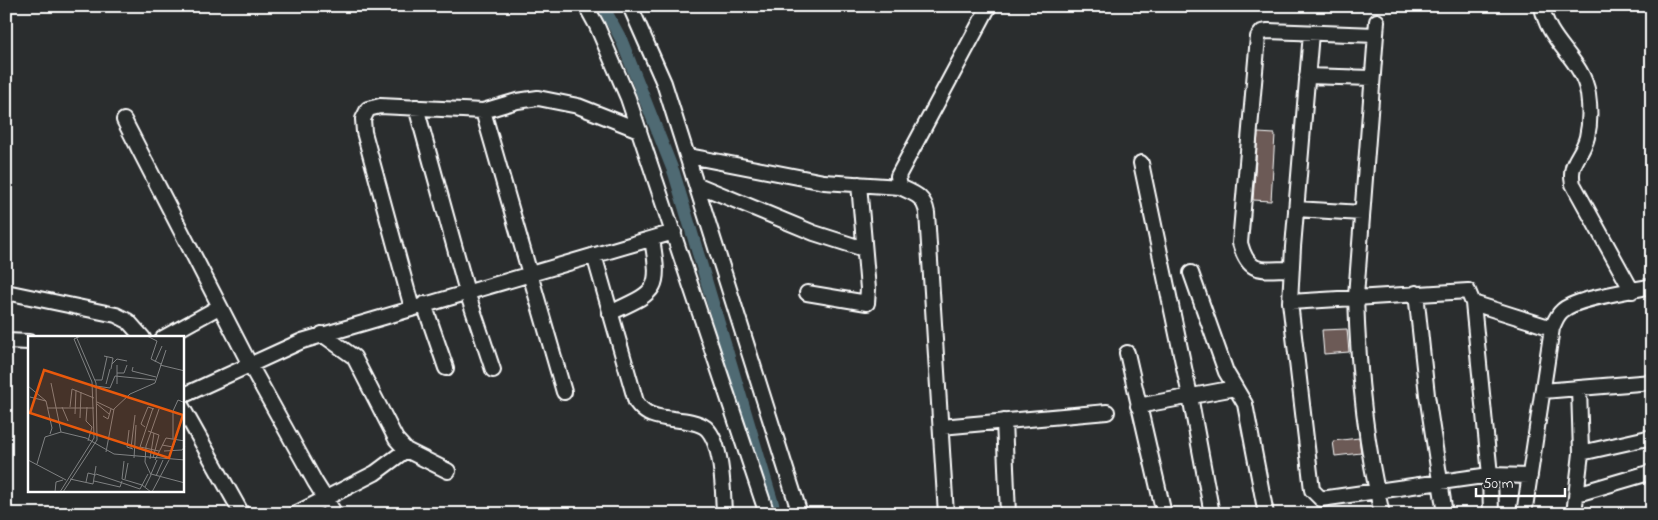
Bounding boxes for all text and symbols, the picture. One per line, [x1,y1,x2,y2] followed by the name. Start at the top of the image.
[28,336,184,492] inset map
[1476,465,1564,497] scale bar
[1483,473,1514,495] text: 50 m

